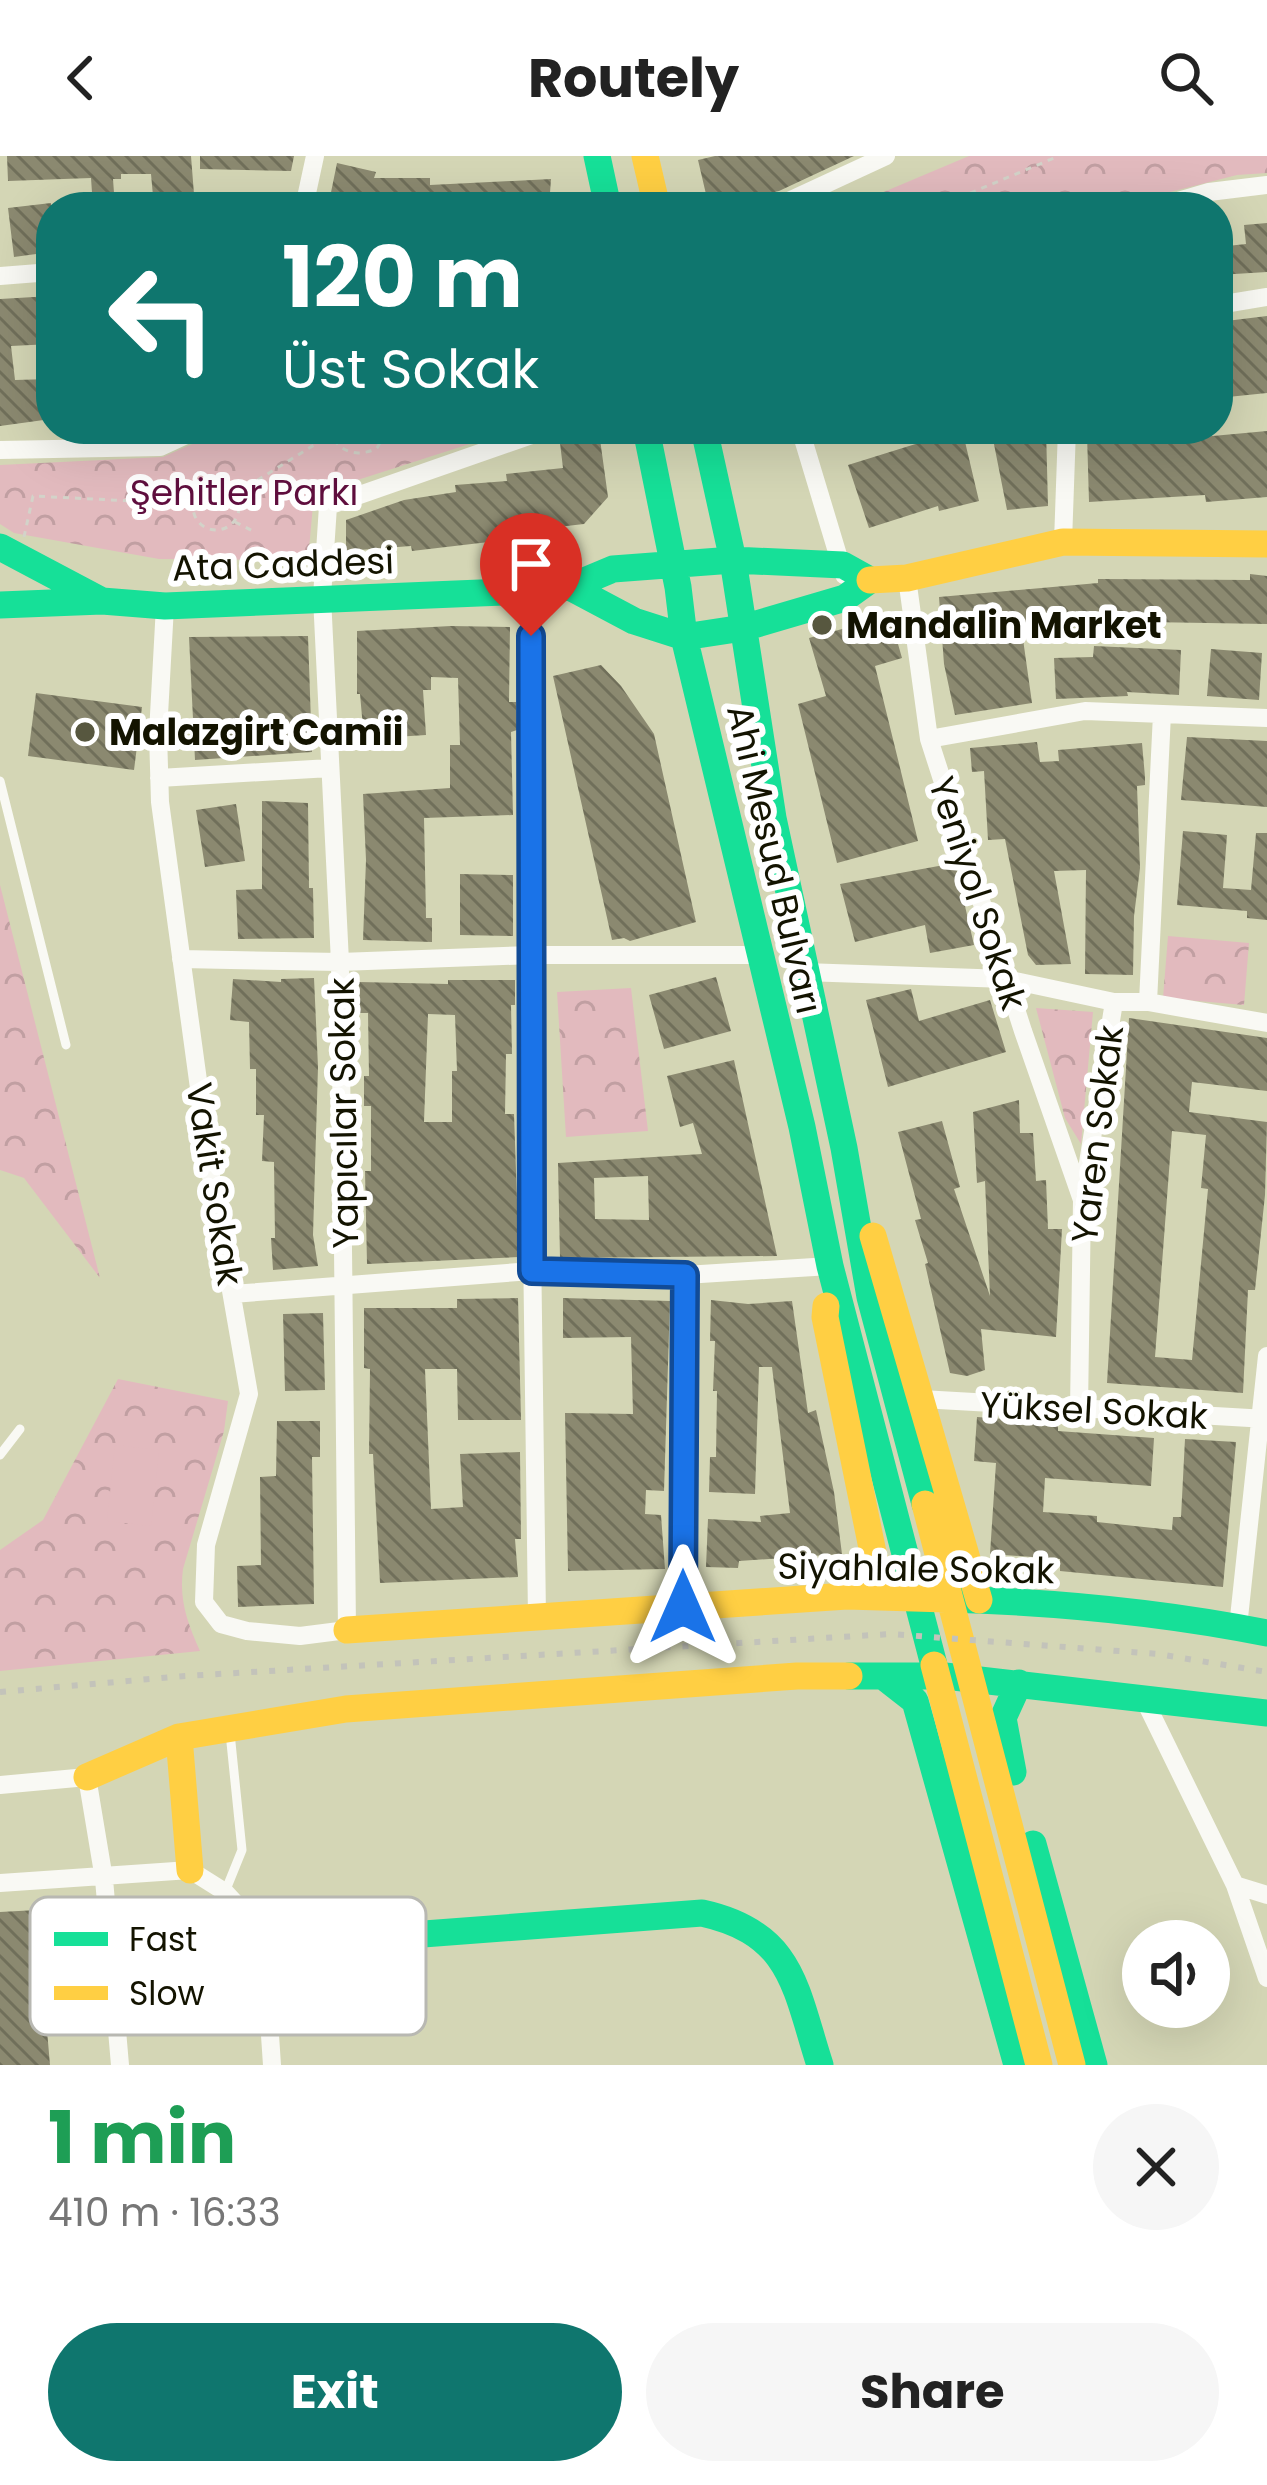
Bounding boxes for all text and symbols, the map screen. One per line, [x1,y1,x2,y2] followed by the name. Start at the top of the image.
[528,40,739,116] text: Routely
[48,45,114,111] icon: back
[1153,45,1219,111] icon: search
[282,219,523,336] text: 120 m
[84,240,240,396] icon: left
[282,331,539,407] text: Üst Sokak
[130,467,358,518] park label: Şehitler Parkı
[480,513,582,636] pin
[498,531,564,597] icon: arrive
[171,535,395,594] street label: Ata Caddesi
[846,600,1162,651] place label: Mandalin Market
[809,612,835,638] marker: Mandalin Market
[714,700,835,1019] street label: Ahi Mesud Bulvarı
[109,707,403,758] place label: Malazgirt Camii
[72,719,98,745] marker: Malazgirt Camii
[916,770,1039,1017] street label: Yeniyol Sokak
[316,977,371,1249] street label: Yapıcılar Sokak
[1059,1022,1136,1246] street label: Yaren Sokak
[173,1079,256,1289] street label: Vakit Sokak
[979,1379,1209,1442] street label: Yüksel Sokak
[777,1541,1055,1596] street label: Siyahlale Sokak
[620,1544,746,1670] position arrow
[30,1897,426,2035] legend
[129,1916,197,1963] text: Fast
[1122,1920,1230,2028] map controls
[1122,1920,1230,2028] button: sound
[129,1970,205,2017] text: Slow
[48,2087,236,2188] text: 1 min
[1093,2104,1219,2230] button: close
[48,2185,281,2240] text: 410 m · 16:33
[48,2323,622,2461] button: Exit
[646,2323,1219,2461] button: Share

